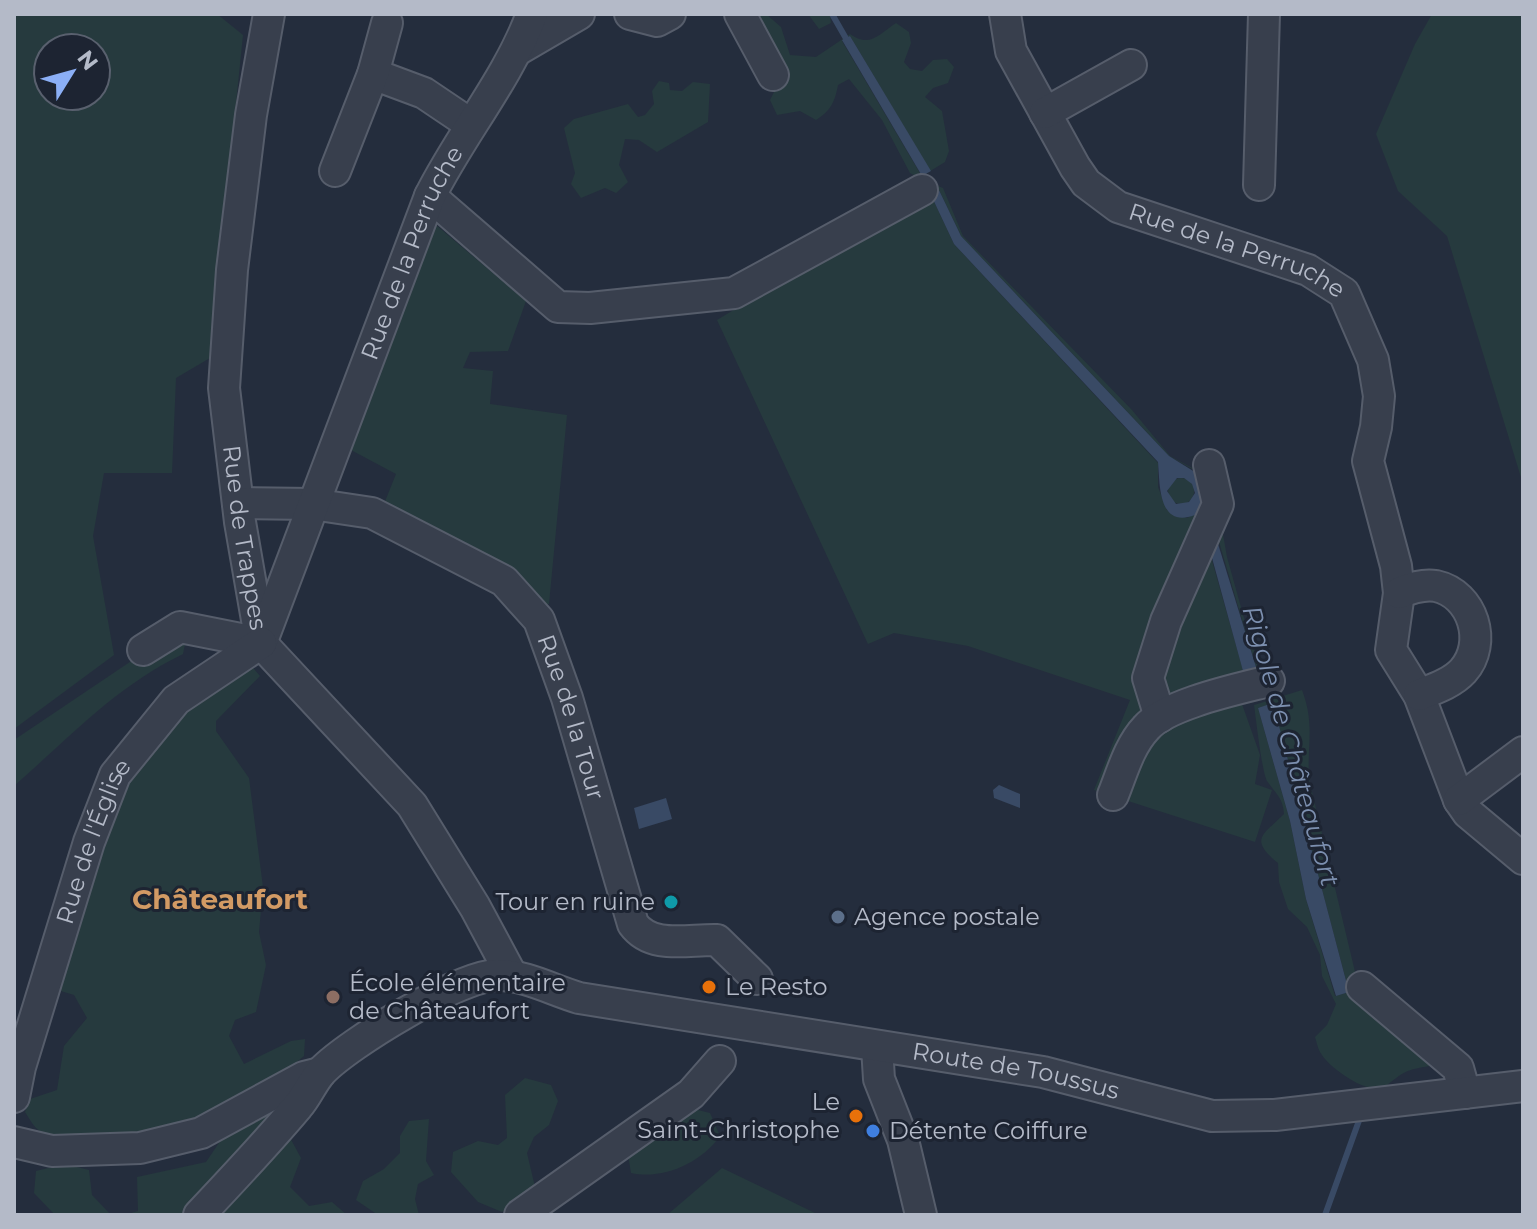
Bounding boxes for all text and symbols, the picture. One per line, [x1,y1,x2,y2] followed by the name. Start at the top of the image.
[32,32,112,112] north arrow
[71,45,104,75] text: N
[354,140,469,364] street label: Rue de la Perruche
[1125,197,1351,304] street label: Rue de la Perruche
[217,444,273,632] street label: Rue de Trappes
[1236,602,1347,890] water label: Rigole de Châteaufort
[531,631,611,803] street label: Rue de la Tour
[50,752,137,927] street label: Rue de l'Église
[132,882,308,916] district label: Châteaufort
[496,887,655,916] place label: Tour en ruine
[662,893,680,911] marker: Tour en ruine
[854,902,1040,931] place label: Agence postale
[829,908,847,926] marker: Agence postale
[349,968,566,1025] place label: École élémentaire de Châteaufort
[725,972,828,1001] place label: Le Resto
[700,978,718,996] marker: Le Resto
[324,988,342,1006] marker: École élémentaire de Châteaufort
[910,1036,1123,1105] street label: Route de Toussus
[637,1087,840,1144] place label: Le Saint-Christophe
[847,1107,865,1125] marker: Le Saint-Christophe
[889,1116,1088,1145] place label: Détente Coiffure
[864,1122,882,1140] marker: Détente Coiffure

